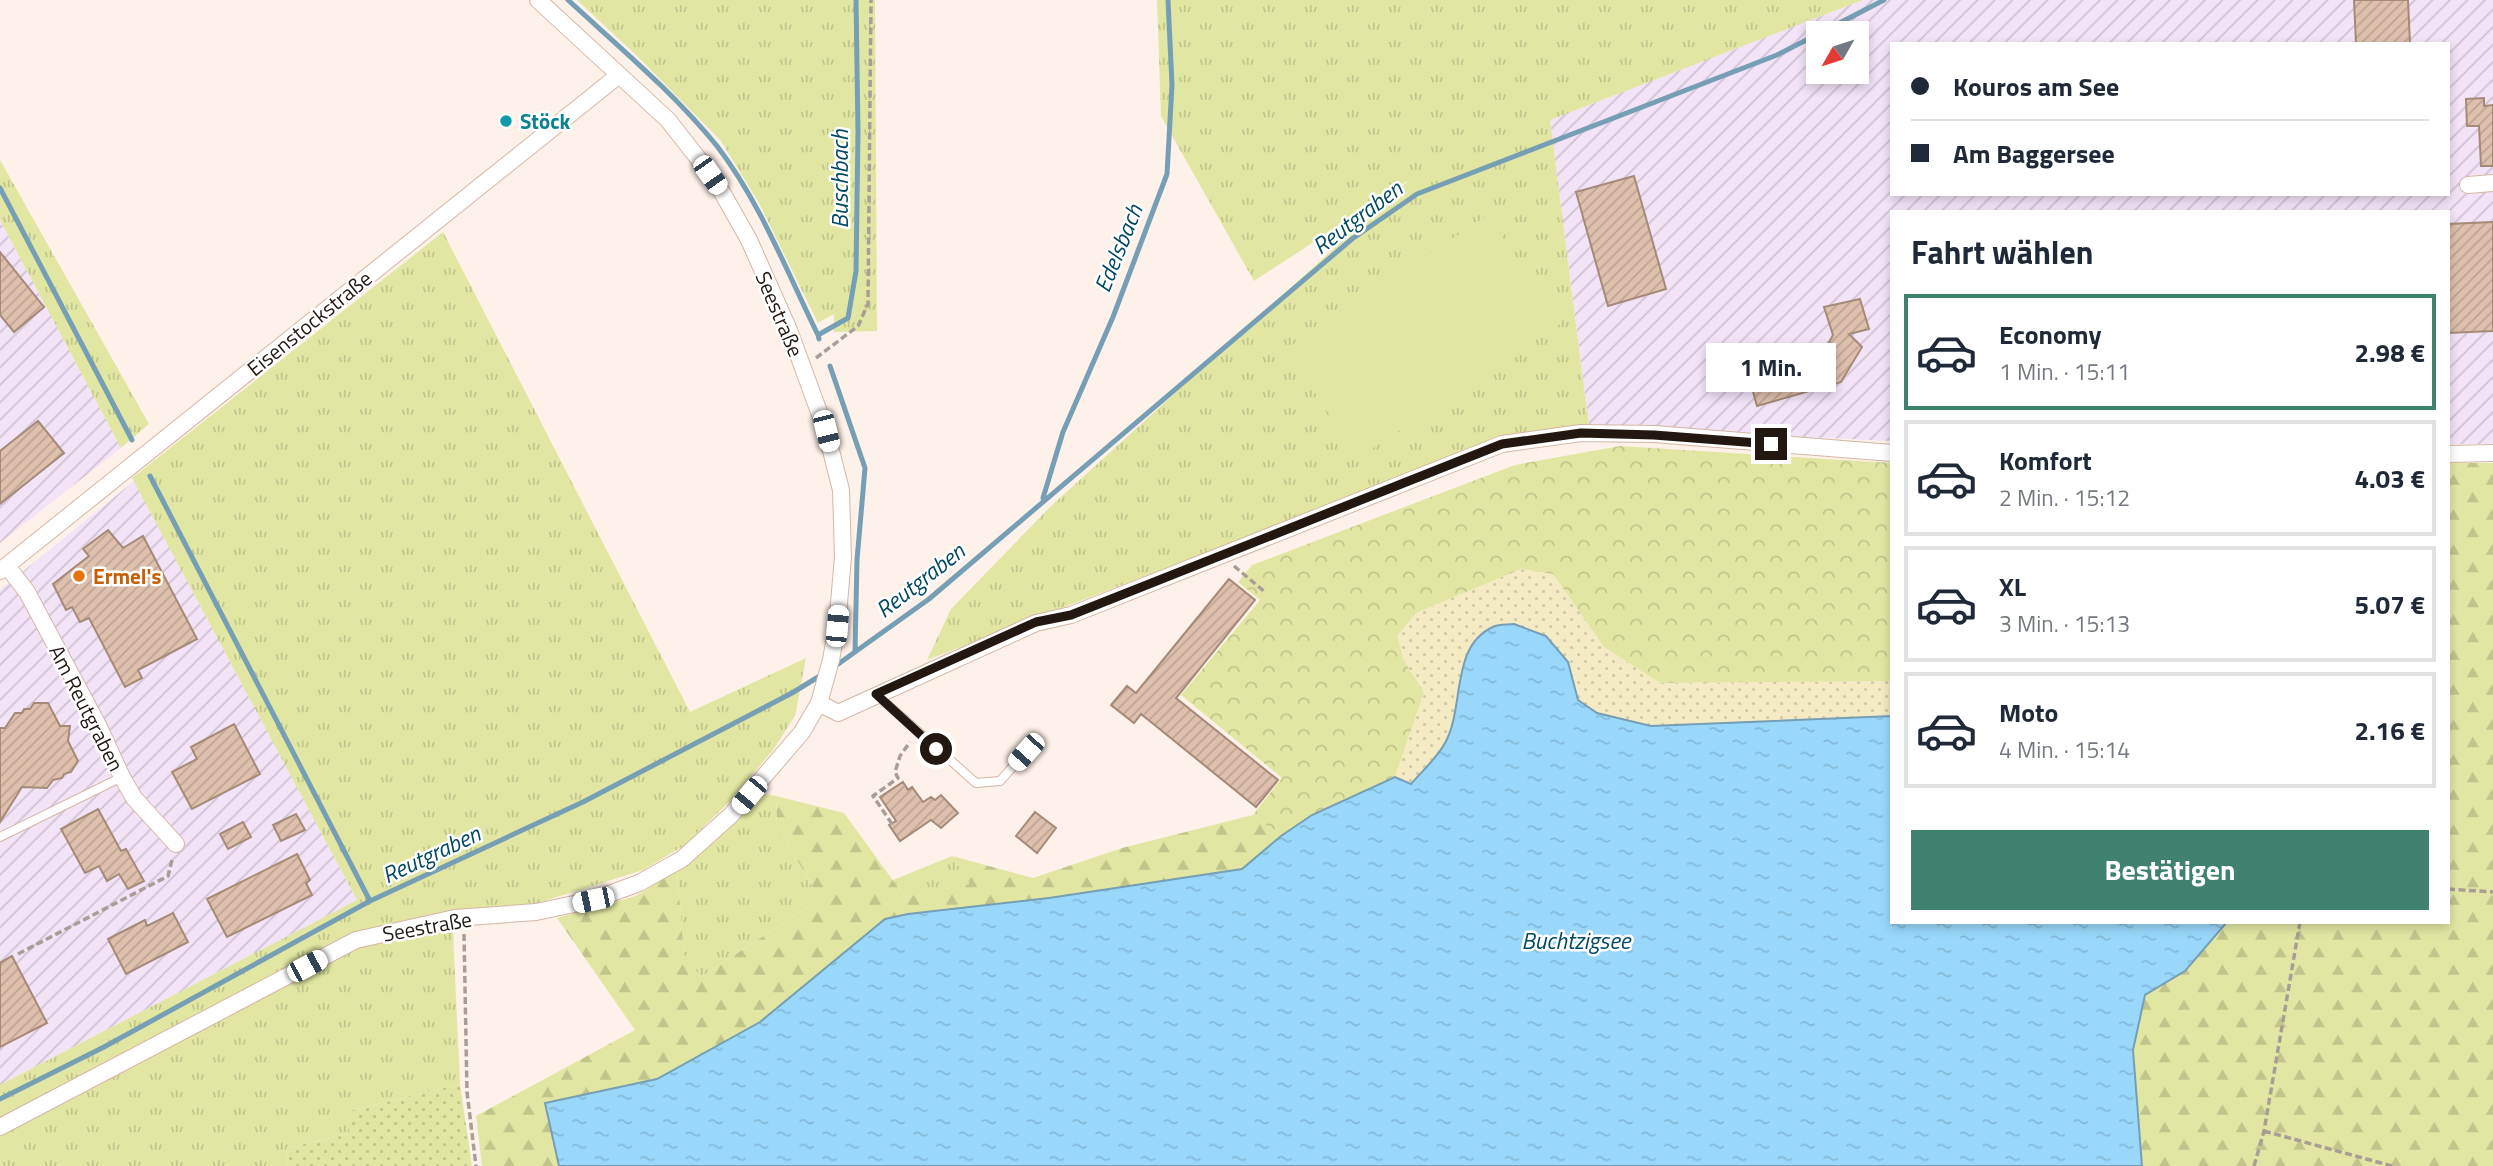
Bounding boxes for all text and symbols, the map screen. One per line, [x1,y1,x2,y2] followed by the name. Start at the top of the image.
[1806,21,1869,84] north arrow
[1806,21,1869,84] map controls
[1953,67,2119,106] text: Kouros am See
[520,105,571,137] place label: Stöck
[498,113,514,129] marker: Stöck
[822,129,857,229] water label: Buschbach
[1953,134,2115,173] text: Am Baggersee
[690,152,731,198] car
[1305,171,1410,263] water label: Reutgraben
[1085,198,1152,297] water label: Edelsbach
[1911,228,2094,276] text: Fahrt wählen
[240,262,378,384] street label: Eisenstockstraße
[748,266,812,362] street label: Seestraße
[1999,315,2101,354] text: Economy
[1915,321,1978,384] icon: car
[2354,333,2425,372] text: 2.98 €
[1706,342,1836,392] callout: 1 Min.
[1740,350,1802,385] text: 1 Min.
[1999,354,2130,389] text: 1 Min. · 15:11
[811,408,842,454] car
[1755,428,1787,460] route end
[1999,441,2092,480] text: Komfort
[1915,447,1978,510] icon: car
[2354,459,2425,498] text: 4.03 €
[1999,480,2130,515] text: 2 Min. · 15:12
[868,534,973,626] water label: Reutgraben
[93,560,161,592] place label: Ermel's
[1999,567,2026,606] text: XL
[71,568,87,584] marker: Ermel's
[1915,573,1978,636] icon: car
[2354,585,2425,624] text: 5.07 €
[825,604,850,648] car
[1999,606,2130,641] text: 3 Min. · 15:13
[41,639,133,777] street label: Am Reutgraben
[1999,693,2058,732] text: Moto
[1915,699,1978,762] icon: car
[2354,711,2425,750] text: 2.16 €
[1005,729,1048,775] car
[1999,732,2130,767] text: 4 Min. · 15:14
[920,733,952,765] route start
[728,772,771,818] car
[376,816,486,892] water label: Reutgraben
[1911,830,2429,910] button: Bestätigen
[571,885,616,915] car
[380,902,474,950] street label: Seestraße
[1522,923,1632,958] water label: Buchtzigsee
[284,947,331,985] car

